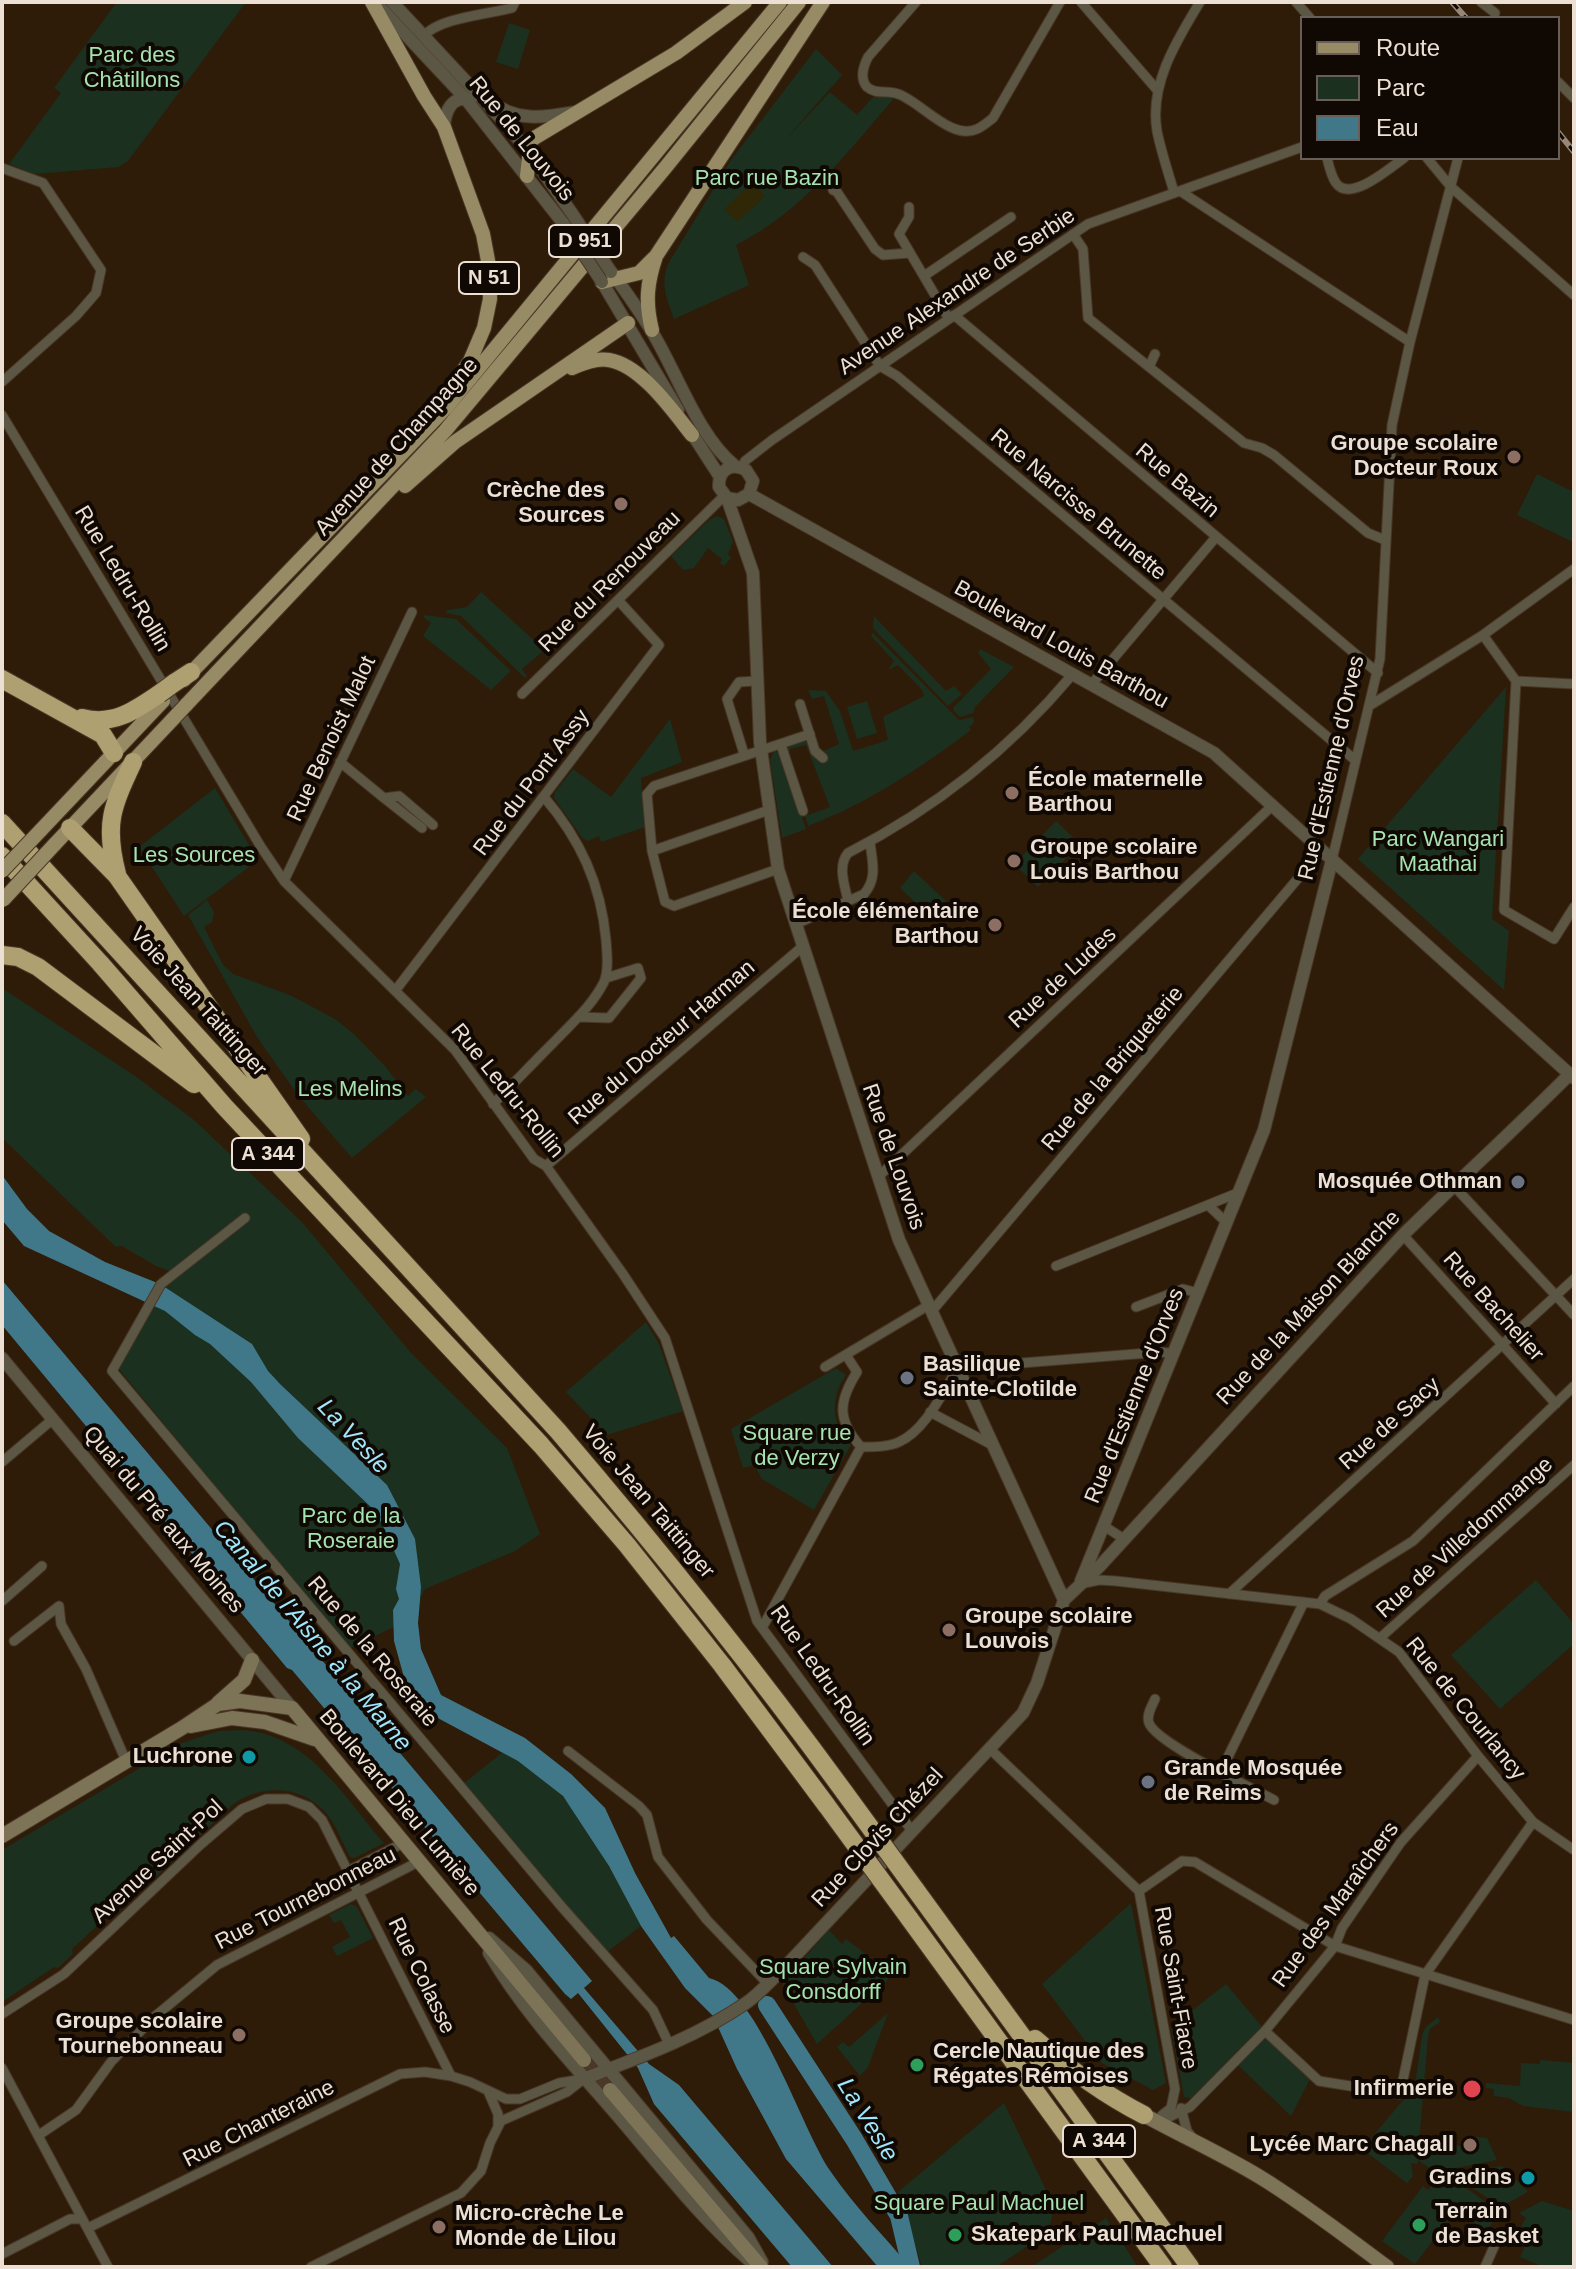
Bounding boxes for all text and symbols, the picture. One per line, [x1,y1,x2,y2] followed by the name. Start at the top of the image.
[1300,16,1560,160] legend
[1376,34,1440,61] text: Route
[84,43,180,94] park label: Parc des Châtillons
[463,71,579,207] street label: Rue de Louvois
[1376,74,1425,101] text: Parc
[1376,114,1419,141] text: Eau
[695,166,839,192] park label: Parc rue Bazin
[834,203,1080,381] street label: Avenue Alexandre de Serbie
[549,225,621,257] road number: D 951
[459,262,519,294] road number: N 51
[310,352,484,542] street label: Avenue de Champagne
[985,424,1171,586] street label: Rue Narcisse Brunette
[1330,431,1498,482] place label: Groupe scolaire Docteur Roux
[1130,438,1224,524] street label: Rue Bazin
[1505,448,1523,466] marker: Groupe scolaire Docteur Roux
[486,478,605,530] place label: Crèche des Sources
[612,495,630,513] marker: Crèche des Sources
[68,501,176,657] street label: Rue Ledru-Rollin
[534,506,686,658] street label: Rue du Renouveau
[949,575,1173,715] street label: Boulevard Louis Barthou
[282,652,382,826] street label: Rue Benoist Malot
[1293,653,1371,883] street label: Rue d'Estienne d'Orves
[468,705,596,861] street label: Rue du Pont Assy
[1028,767,1203,818] place label: École maternelle Barthou
[1003,784,1021,802] marker: École maternelle Barthou
[1372,827,1504,878] park label: Parc Wangari Maathai
[1030,835,1198,886] place label: Groupe scolaire Louis Barthou
[133,843,255,869] park label: Les Sources
[1005,852,1023,870] marker: Groupe scolaire Louis Barthou
[792,899,979,950] place label: École élémentaire Barthou
[986,916,1004,934] marker: École élémentaire Barthou
[124,922,272,1082] street label: Voie Jean Taittinger
[1004,922,1122,1034] street label: Rue de Ludes
[563,955,761,1131] street label: Rue du Docteur Harman
[1036,981,1190,1157] street label: Rue de la Briqueterie
[445,1019,569,1163] street label: Rue Ledru-Rollin
[297,1077,403,1103] park label: Les Melins
[856,1080,930,1234] street label: Rue de Louvois
[232,1138,304,1170] road number: A 344
[1317,1169,1502,1195] place label: Mosquée Othman
[1509,1173,1527,1191] marker: Mosquée Othman
[1212,1205,1406,1411] street label: Rue de la Maison Blanche
[1437,1247,1549,1367] street label: Rue Bachelier
[1080,1285,1190,1507] street label: Rue d'Estienne d'Orves
[923,1352,1077,1404] place label: Basilique Sainte-Clotilde
[898,1369,916,1387] marker: Basilique Sainte-Clotilde
[1334,1372,1446,1476] street label: Rue de Sacy
[311,1393,395,1481] water label: La Vesle
[576,1420,720,1584] street label: Voie Jean Taittinger
[77,1421,249,1619] street label: Quai du Pré aux Moines
[743,1421,851,1472] park label: Square rue de Verzy
[1371,1452,1559,1624] street label: Rue de Villedommange
[301,1504,401,1556] park label: Parc de la Roseraie
[207,1515,417,1757] water label: Canal de l'Aisne à la Marne
[301,1571,443,1733] street label: Rue de la Roseraie
[764,1601,880,1751] street label: Rue Ledru-Rollin
[965,1604,1133,1656] place label: Groupe scolaire Louvois
[940,1621,958,1639] marker: Groupe scolaire Louvois
[1399,1632,1531,1786] street label: Rue de Courlancy
[313,1704,485,1902] street label: Boulevard Dieu Lumière
[133,1744,233,1770] place label: Luchrone
[240,1748,258,1766] marker: Luchrone
[1164,1756,1342,1808] place label: Grande Mosquée de Reims
[807,1763,949,1913] street label: Rue Clovis Chézel
[1139,1773,1157,1791] marker: Grande Mosquée de Reims
[87,1795,229,1929] street label: Avenue Saint-Pol
[1267,1817,1405,1993] street label: Rue des Maraîchers
[211,1842,401,1956] street label: Rue Tournebonneau
[1148,1904,1202,2072] street label: Rue Saint-Fiacre
[382,1914,460,2038] street label: Rue Colasse
[759,1955,907,2006] park label: Square Sylvain Consdorff
[55,2009,223,2060] place label: Groupe scolaire Tournebonneau
[230,2026,248,2044] marker: Groupe scolaire Tournebonneau
[933,2039,1145,2090] place label: Cercle Nautique des Régates Rémoises
[908,2056,926,2074] marker: Cercle Nautique des Régates Rémoises
[830,2073,904,2167] water label: La Vesle
[179,2074,339,2174] street label: Rue Chanteraine
[1354,2076,1454,2102] place label: Infirmerie
[1461,2078,1483,2100] marker: Infirmerie
[1063,2125,1135,2157] road number: A 344
[1249,2132,1454,2158] place label: Lycée Marc Chagall
[1461,2136,1479,2154] marker: Lycée Marc Chagall
[1429,2165,1512,2191] place label: Gradins
[1519,2169,1537,2187] marker: Gradins
[874,2191,1084,2217] park label: Square Paul Machuel
[1435,2199,1539,2250] place label: Terrain de Basket
[455,2201,624,2252] place label: Micro-crèche Le Monde de Lilou
[1410,2216,1428,2234] marker: Terrain de Basket
[430,2218,448,2236] marker: Micro-crèche Le Monde de Lilou
[971,2222,1223,2248] place label: Skatepark Paul Machuel
[946,2226,964,2244] marker: Skatepark Paul Machuel

